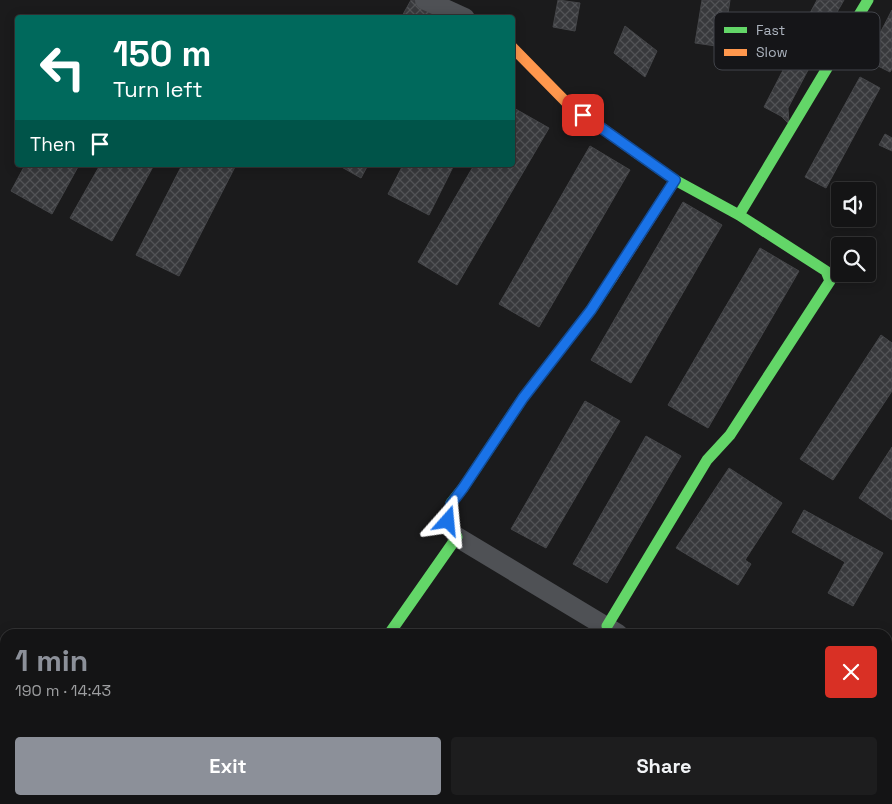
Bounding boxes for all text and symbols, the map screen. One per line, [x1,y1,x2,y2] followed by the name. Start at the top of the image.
[714,12,880,70] legend
[756,21,785,39] text: Fast
[113,32,211,76] text: 150 m
[30,35,95,100] icon: left
[756,43,788,61] text: Slow
[113,75,203,103] text: Turn left
[562,94,604,136] pin
[569,101,597,129] icon: arrive
[86,130,114,158] icon: arrive
[30,132,76,157] text: Then
[831,182,876,282] map controls
[831,182,876,227] button: sound
[831,237,876,282] button: search
[421,494,473,546] position arrow
[15,641,88,680] text: 1 min
[825,646,877,698] button: close
[15,680,111,701] text: 190 m · 14:43
[15,737,441,795] button: Exit
[451,737,877,795] button: Share

